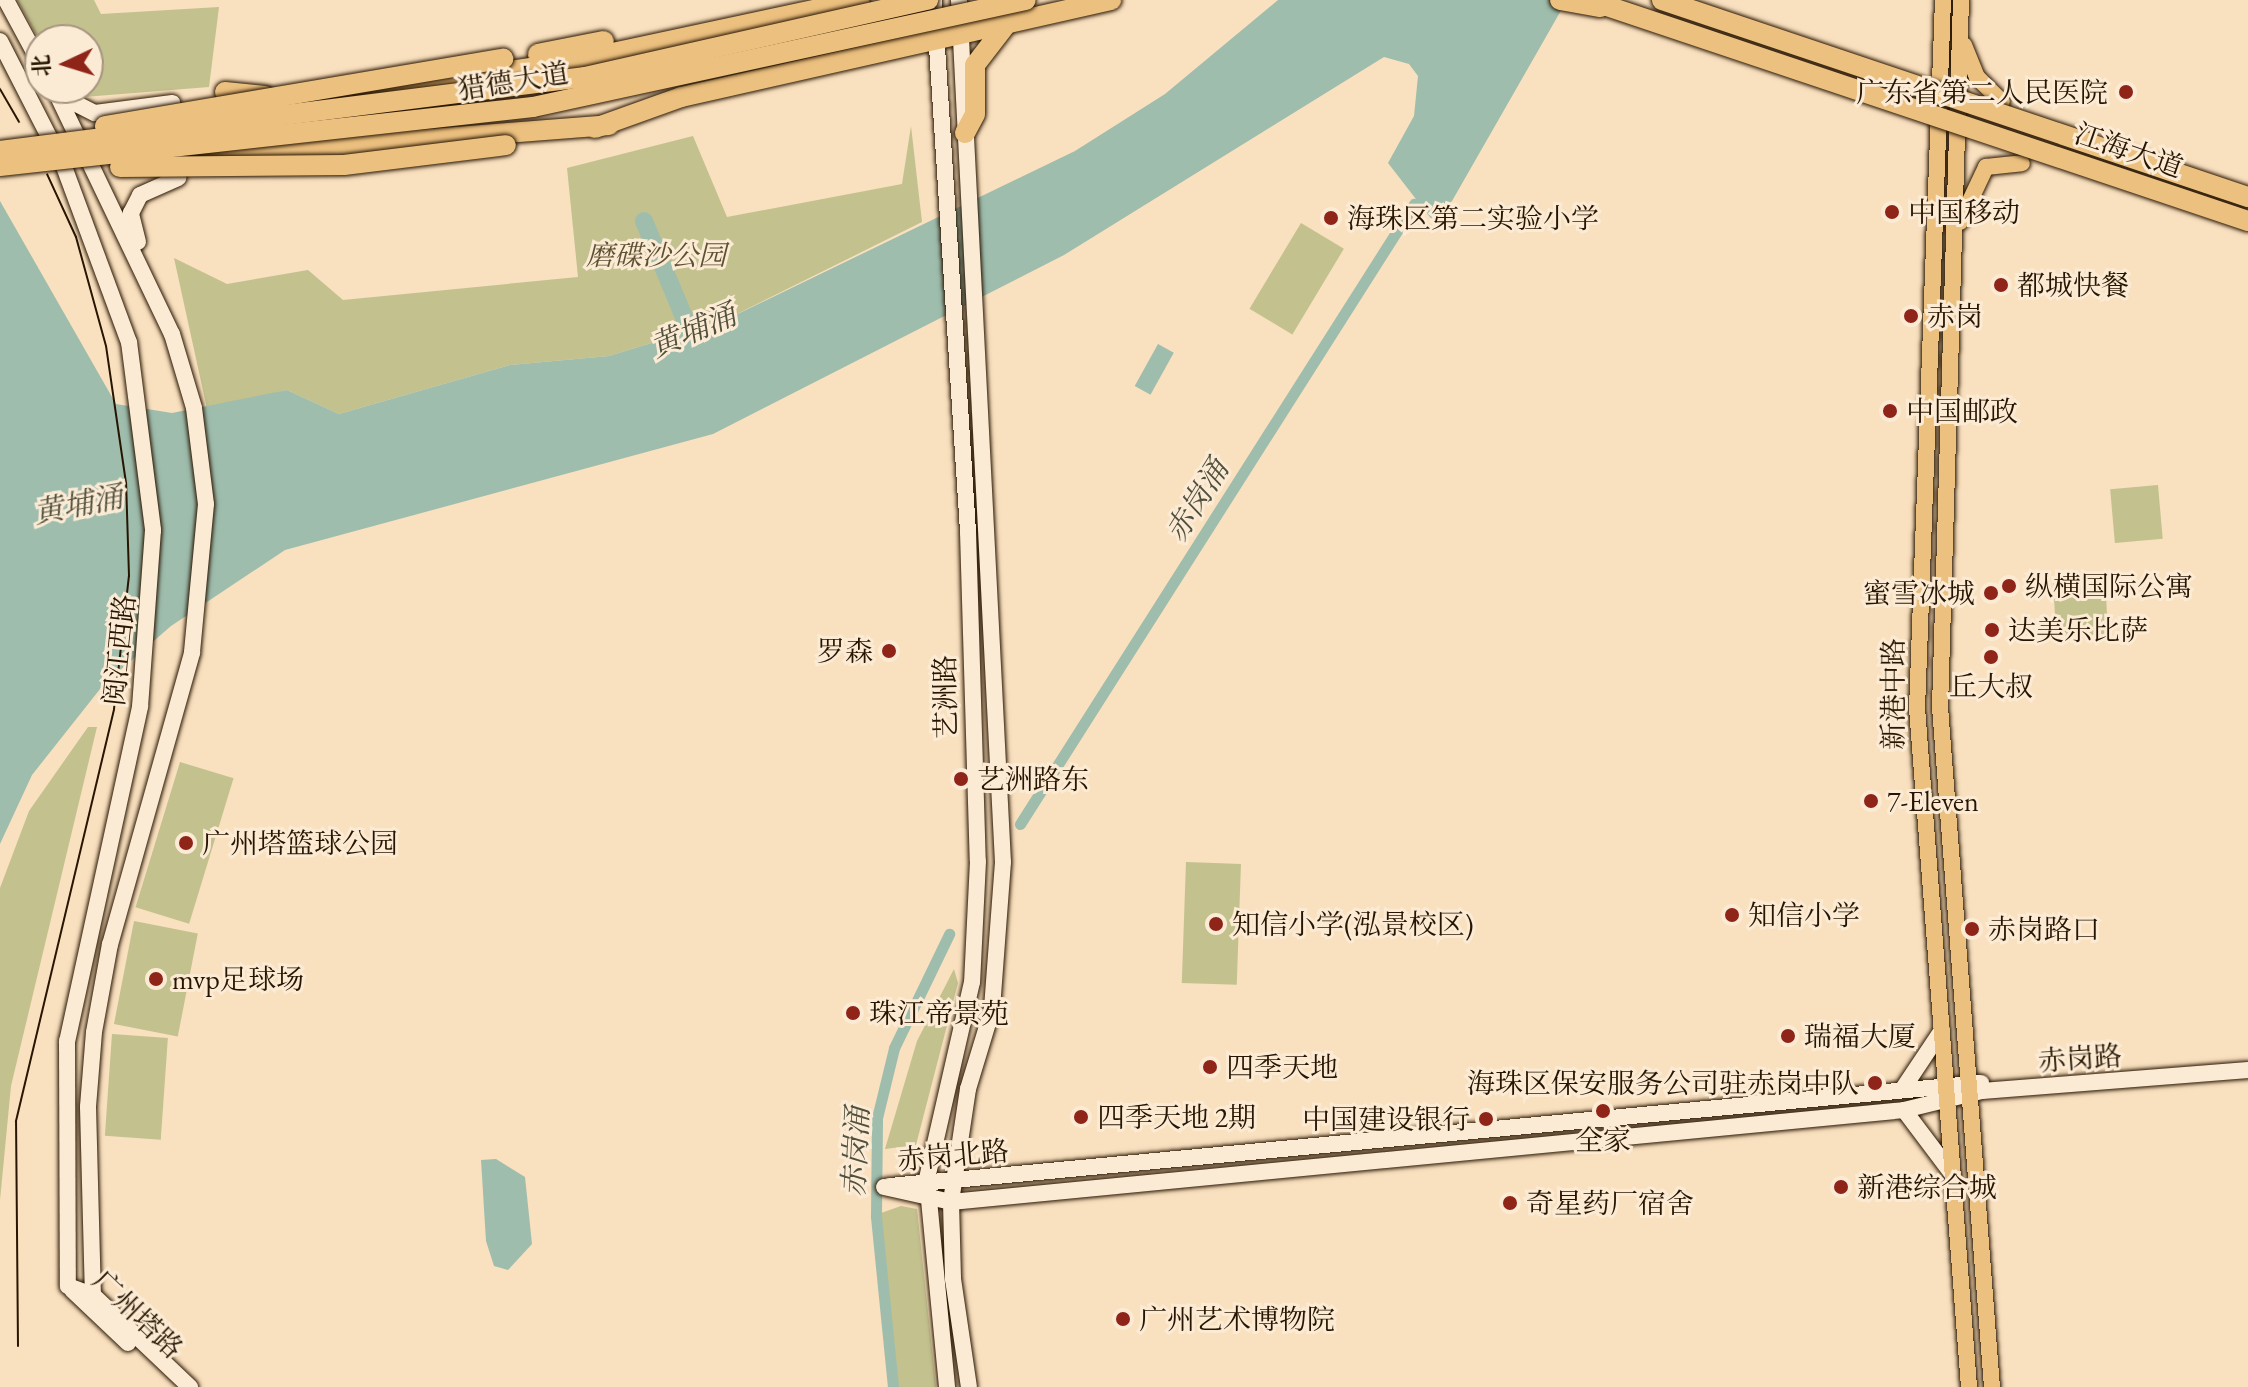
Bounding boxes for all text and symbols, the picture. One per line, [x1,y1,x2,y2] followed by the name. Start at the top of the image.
[24,24,104,104] north arrow
[26,54,57,78] text: 北
[455,56,571,106] street label: 猎德大道
[1856,75,2108,109] place label: 广东省第二人民医院
[2115,81,2137,103] marker: 广东省第二人民医院
[2071,116,2187,184] street label: 江海大道
[1908,195,2020,229] place label: 中国移动
[1347,201,1599,235] place label: 海珠区第二实验小学
[1883,203,1901,221] marker: 中国移动
[1322,209,1340,227] marker: 海珠区第二实验小学
[586,238,726,272] park label: 磨碟沙公园
[2017,268,2129,302] place label: 都城快餐
[1992,276,2010,294] marker: 都城快餐
[645,297,741,365] water label: 黄埔涌
[1927,299,1983,333] place label: 赤岗
[1902,307,1920,325] marker: 赤岗
[1906,394,2018,428] place label: 中国邮政
[1881,402,1899,420] marker: 中国邮政
[1158,453,1236,549] water label: 赤岗涌
[30,479,126,531] water label: 黄埔涌
[2025,569,2193,603] place label: 纵横国际公寓
[1863,576,1975,610] place label: 蜜雪冰城
[2000,577,2018,595] marker: 纵横国际公寓
[1982,584,2000,602] marker: 蜜雪冰城
[96,593,142,707] street label: 阅江西路
[2008,613,2148,647] place label: 达美乐比萨
[1983,621,2001,639] marker: 达美乐比萨
[817,634,873,668] place label: 罗森
[1876,638,1910,750] street label: 新港中路
[880,642,898,660] marker: 罗森
[1982,648,2000,666] marker: 丘大叔
[927,655,963,739] street label: 艺洲路
[1949,669,2033,703] place label: 丘大叔
[977,762,1089,796] place label: 艺洲路东
[952,770,970,788] marker: 艺洲路东
[1887,784,1979,818] place label: 7-Eleven
[1862,792,1880,810] marker: 7-Eleven
[202,826,398,860] place label: 广州塔篮球公园
[177,834,195,852] marker: 广州塔篮球公园
[1748,898,1860,932] place label: 知信小学
[1723,906,1741,924] marker: 知信小学
[1232,907,1474,941] place label: 知信小学(泓景校区)
[1988,912,2100,946] place label: 赤岗路口
[1207,915,1225,933] marker: 知信小学(泓景校区)
[1963,920,1981,938] marker: 赤岗路口
[172,962,304,996] place label: mvp足球场
[147,970,165,988] marker: mvp足球场
[869,996,1009,1030] place label: 珠江帝景苑
[844,1004,862,1022] marker: 珠江帝景苑
[1804,1019,1916,1053] place label: 瑞福大厦
[1779,1027,1797,1045] marker: 瑞福大厦
[2037,1038,2123,1078] street label: 赤岗路
[1226,1050,1338,1084] place label: 四季天地
[1201,1058,1219,1076] marker: 四季天地
[1467,1066,1859,1100] place label: 海珠区保安服务公司驻赤岗中队
[1866,1074,1884,1092] marker: 海珠区保安服务公司驻赤岗中队
[1097,1100,1256,1134] place label: 四季天地 2期
[1302,1102,1470,1136] place label: 中国建设银行
[1594,1102,1612,1120] marker: 全家
[836,1106,876,1198] water label: 赤岗涌
[1072,1108,1090,1126] marker: 四季天地 2期
[1477,1110,1495,1128] marker: 中国建设银行
[1575,1123,1631,1157] place label: 全家
[896,1133,1010,1177] street label: 赤岗北路
[1857,1170,1997,1204] place label: 新港综合城
[1832,1178,1850,1196] marker: 新港综合城
[1526,1186,1694,1220] place label: 奇星药厂宿舍
[1501,1194,1519,1212] marker: 奇星药厂宿舍
[86,1263,190,1365] street label: 广州塔路
[1139,1302,1335,1336] place label: 广州艺术博物院
[1114,1310,1132,1328] marker: 广州艺术博物院

